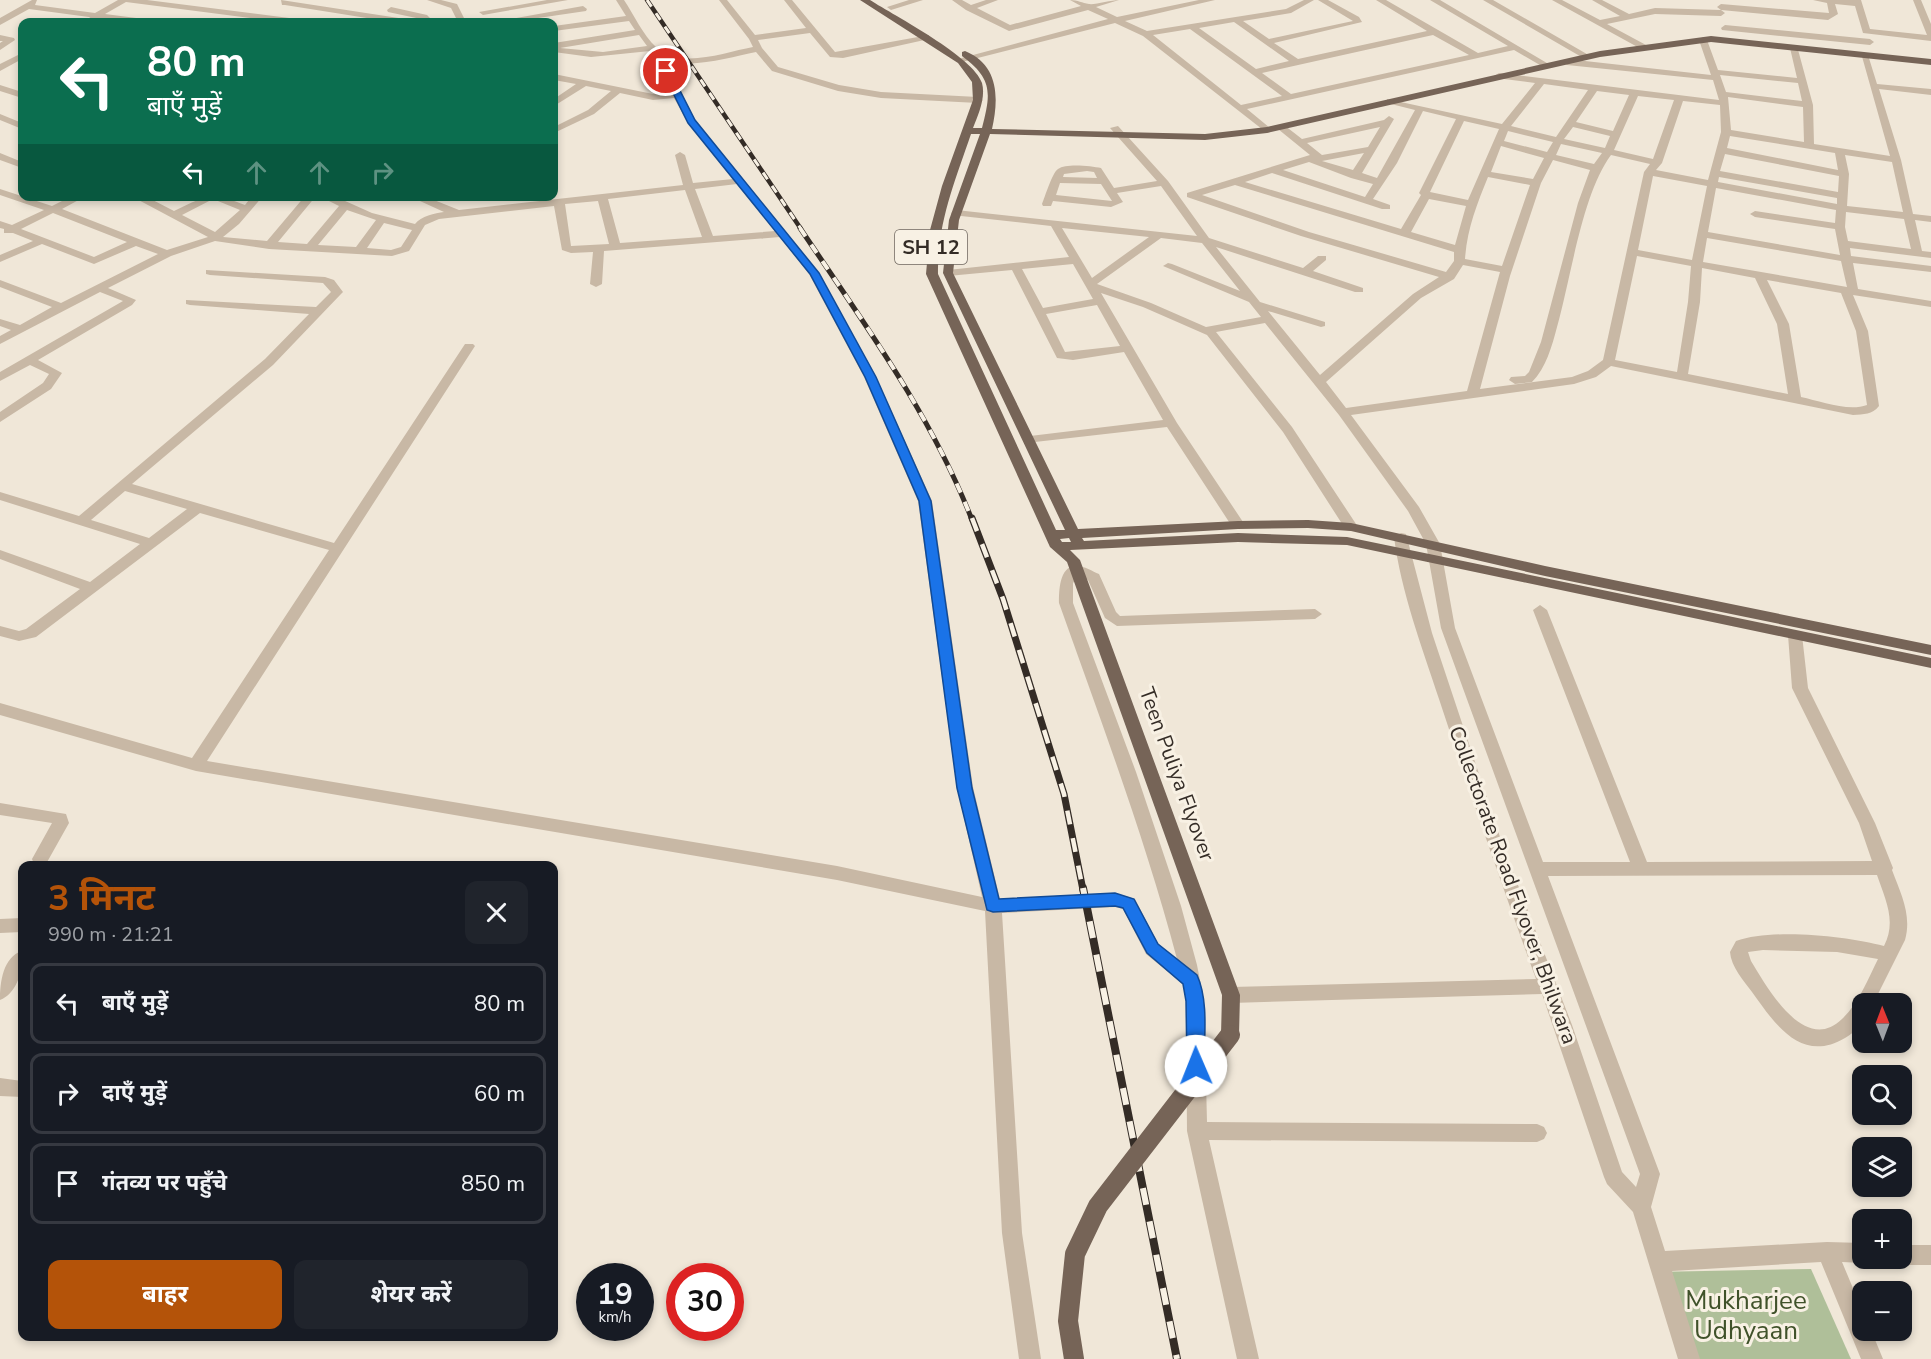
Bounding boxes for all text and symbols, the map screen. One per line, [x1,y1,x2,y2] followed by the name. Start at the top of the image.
[147,34,246,91] text: 80 m
[48,42,126,120] icon: left
[640,45,691,96] pin
[649,54,682,87] icon: arrive
[147,88,222,125] text: बाएँ मुड़ें
[177,156,210,189] icon: left
[240,156,273,189] icon: ahead
[303,156,336,189] icon: ahead
[366,156,399,189] icon: right
[895,230,967,264] road number: SH 12
[1133,683,1222,865] street label: Teen Puliya Flyover
[1442,722,1584,1048] street label: Collectorate Road Flyover, Bhilwara
[48,874,155,923] text: 3 मिनट
[465,881,528,944] button: close
[48,921,174,948] text: 990 m · 21:21
[51,987,84,1020] icon: left
[102,988,168,1018] text: बाएँ मुड़ें
[474,989,525,1019] text: 80 m
[1852,993,1912,1053] north arrow
[1852,993,1912,1341] map controls
[1164,1034,1228,1098] position arrow
[1852,1065,1912,1125] button: search
[51,1077,84,1110] icon: right
[102,1078,167,1108] text: दाएँ मुड़ें
[474,1079,525,1109] text: 60 m
[1852,1137,1912,1197] button: layers
[51,1167,84,1200] icon: arrive
[102,1168,227,1198] text: गंतव्य पर पहुँचे
[461,1169,525,1199] text: 850 m
[1852,1209,1912,1269] button: +
[48,1260,282,1329] button: बाहर
[294,1260,528,1329] button: शेयर करें
[666,1263,744,1341] speed limit sign: 30
[597,1274,633,1315] text: 19
[1852,1281,1912,1341] button: −
[1685,1283,1807,1348] park label: Mukharjee Udhyaan
[598,1307,632,1327] text: km/h

